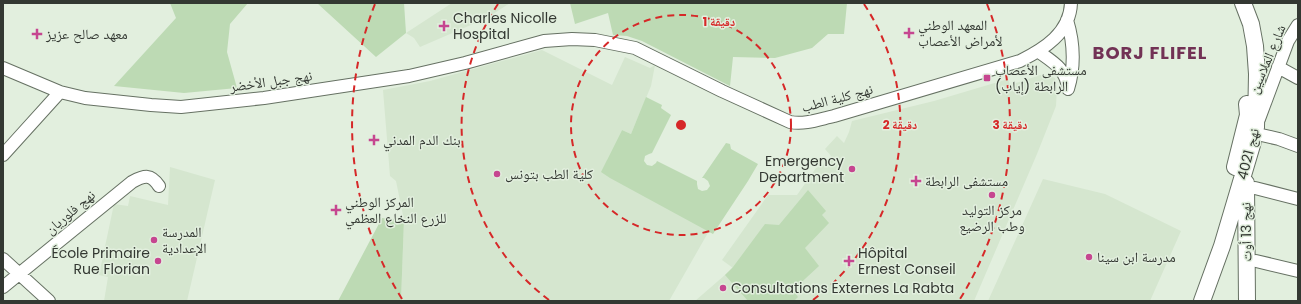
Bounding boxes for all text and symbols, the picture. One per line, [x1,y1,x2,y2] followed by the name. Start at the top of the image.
[453,8,557,44] place label: Charles Nicolle Hospital
[703,13,735,30] text: 1 دقيقة
[918,15,1003,51] place label: المعهد الوطني لأمراض الأعصاب
[438,20,450,32] marker: Charles Nicolle Hospital
[1243,21,1291,97] street label: شارع الملاسين
[45,24,128,44] place label: معهد صالح عزيز
[903,27,915,39] marker: المعهد الوطني لأمراض الأعصاب
[31,28,43,40] marker: معهد صالح عزيز
[1093,40,1207,65] district label: BORJ FLIFEL
[995,60,1087,96] place label: مستشفى الأعصاب الرابطة (إياب)
[227,65,314,97] street label: نهج جبل الأخضر
[982,73,992,83] marker: مستشفى الأعصاب الرابطة (إياب)
[799,79,875,117] street label: نهج كلية الطب
[883,116,917,133] text: 2 دقيقة
[992,116,1028,133] text: 3 دقيقة
[674,118,688,132] centre of rings
[1232,126,1264,182] street label: نهج 4021
[383,130,461,152] place label: بنك الدم المدني
[368,134,380,146] marker: بنك الدم المدني
[759,151,844,187] place label: Emergency Department
[505,164,593,184] place label: كلية الطب بتونس
[847,164,857,174] marker: Emergency Department
[492,169,502,179] marker: كلية الطب بتونس
[925,171,1008,191] place label: مستشفى الرابطة
[910,175,922,187] marker: مستشفى الرابطة
[41,185,100,239] street label: نهج فلوريان
[987,190,997,200] marker: مركز التوليد وطب الرضيع
[345,192,446,230] place label: المركز الوطني للزرع النخاع العظمي
[959,200,1025,236] place label: مركز التوليد وطب الرضيع
[1235,202,1257,262] street label: نهج 13 أوت
[330,204,342,216] marker: المركز الوطني للزرع النخاع العظمي
[162,222,207,258] place label: المدرسة الإعدادية
[149,235,159,245] marker: المدرسة الإعدادية
[51,243,150,279] place label: École Primaire Rue Florian
[858,243,956,279] place label: Hôpital Ernest Conseil
[1097,247,1176,267] place label: مدرسة ابن سينا
[1084,252,1094,262] marker: مدرسة ابن سينا
[843,255,855,267] marker: Hôpital Ernest Conseil
[153,256,163,266] marker: École Primaire Rue Florian
[731,278,954,298] place label: Consultations Externes La Rabta
[718,283,728,293] marker: Consultations Externes La Rabta

